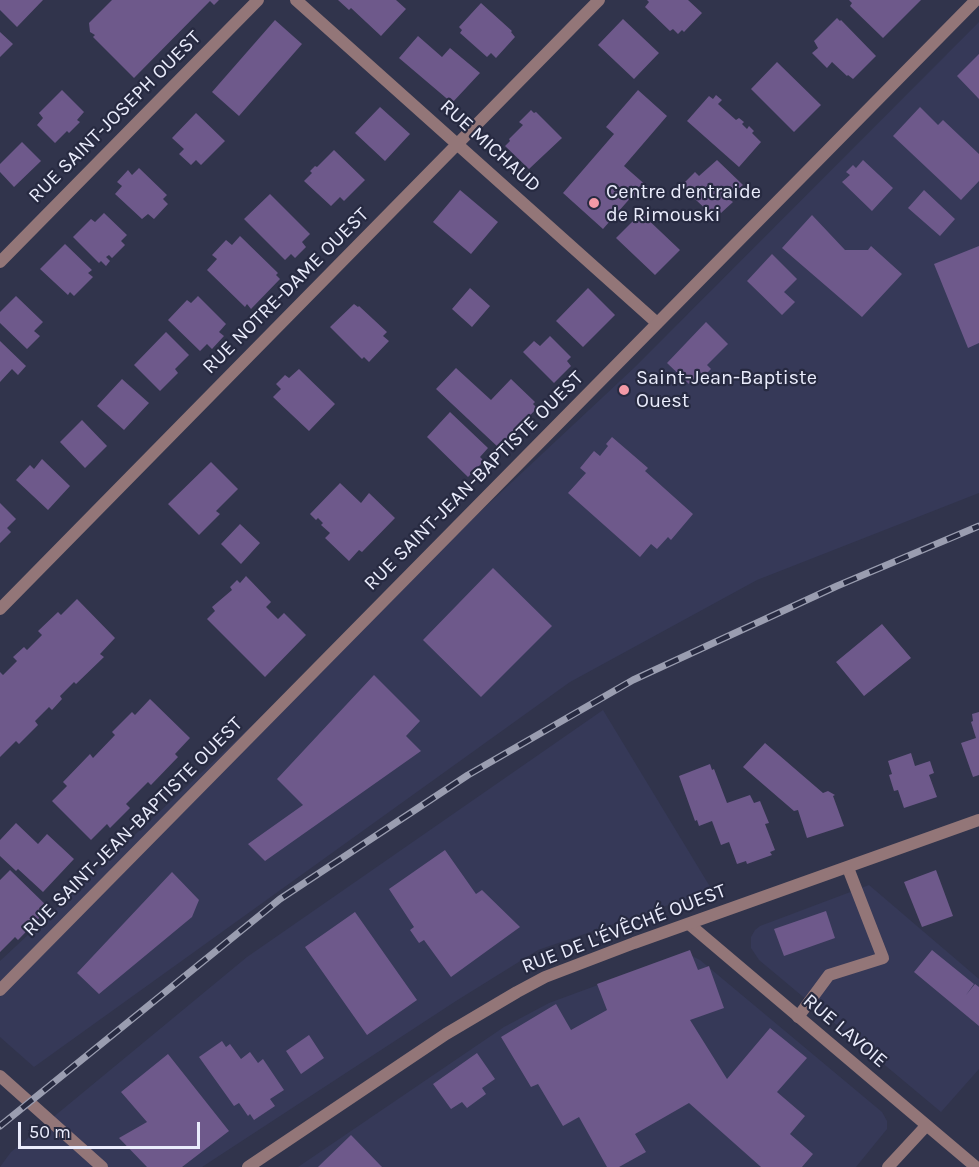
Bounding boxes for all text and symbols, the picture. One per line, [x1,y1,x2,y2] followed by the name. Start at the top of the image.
[24,26,206,208] street label: RUE SAINT-JOSEPH OUEST
[435,95,545,197] street label: RUE MICHAUD
[606,180,761,227] place label: Centre d'entraide de Rimouski
[587,196,601,210] marker: Centre d'entraide de Rimouski
[198,203,374,379] street label: RUE NOTRE-DAME OUEST
[359,366,589,596] street label: RUE SAINT-JEAN-BAPTISTE OUEST
[636,366,817,413] place label: Saint-Jean-Baptiste Ouest
[617,383,631,397] marker: Saint-Jean-Baptiste Ouest
[18,712,248,942] street label: RUE SAINT-JEAN-BAPTISTE OUEST
[518,879,730,979] street label: RUE DE L'ÉVÊCHÉ OUEST
[798,989,892,1073] street label: RUE LAVOIE
[21,1110,202,1148] scale bar
[29,1121,71,1143] text: 50 m

